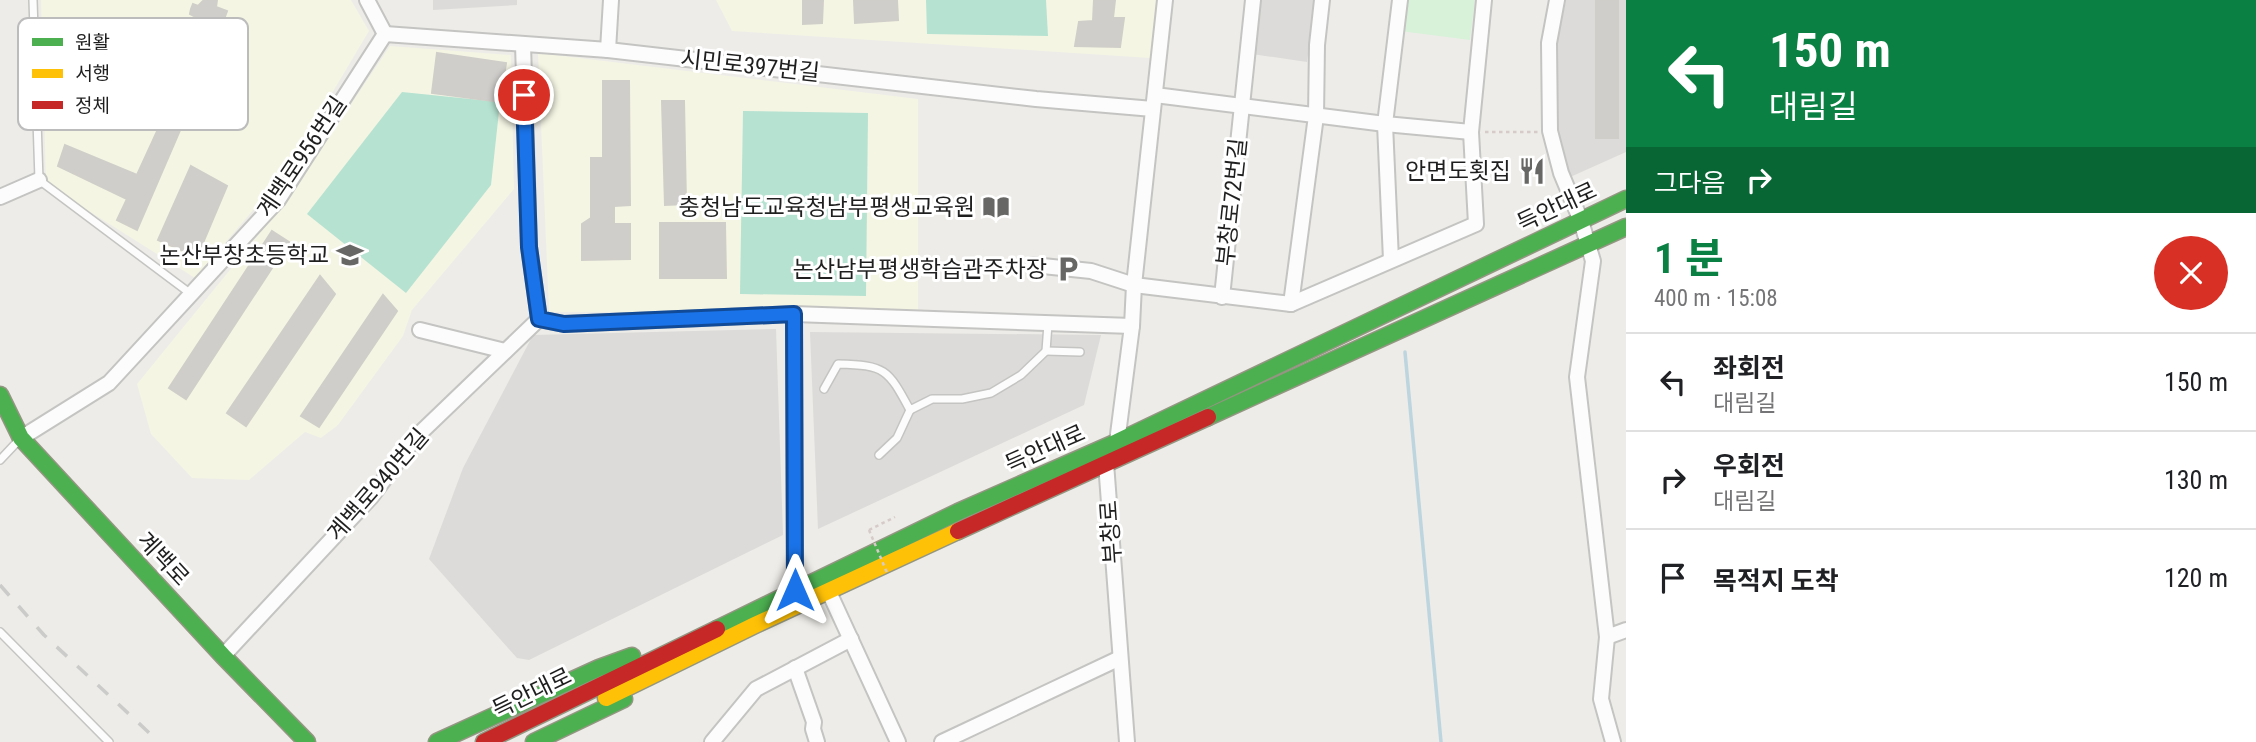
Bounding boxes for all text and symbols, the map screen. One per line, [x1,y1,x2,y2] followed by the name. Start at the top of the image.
[18,18,248,130] legend
[1769,22,1891,79] text: 150 m
[1654,28,1745,119] icon: left
[75,31,110,54] text: 원활
[679,45,821,87] street label: 시민로397번길
[75,62,110,85] text: 서행
[494,65,554,125] pin
[505,76,543,114] icon: arrive
[1769,88,1857,126] text: 대림길
[252,91,352,223] street label: 계백로956번길
[75,94,110,117] text: 정체
[1212,137,1252,267] street label: 부창로72번길
[1517,156,1547,186] restaurant icon: 안면도횟집
[1405,158,1511,185] place label: 안면도횟집
[1740,161,1778,199] icon: right
[1654,168,1726,198] text: 그다음
[1513,177,1601,237] street label: 득안대로
[981,192,1011,222] library icon: 충청남도교육청남부평생교육원
[679,194,975,221] place label: 충청남도교육청남부평생교육원
[1654,234,1724,283] text: 1 분
[2154,236,2228,310] button: close
[335,240,365,270] school or university icon: 논산부창초등학교
[160,242,329,269] place label: 논산부창초등학교
[1053,254,1083,284] parking icon: 논산남부평생학습관주차장
[793,256,1047,283] place label: 논산남부평생학습관주차장
[1654,285,1778,312] text: 400 m · 15:08
[1713,353,1785,383] text: 좌회전
[1654,363,1692,401] icon: left
[2164,367,2228,397] text: 150 m
[1713,390,1776,417] text: 대림길
[1001,419,1089,479] street label: 득안대로
[322,423,434,547] street label: 계백로940번길
[1713,451,1785,481] text: 우회전
[1654,461,1692,499] icon: right
[2164,465,2228,495] text: 130 m
[1713,488,1776,515] text: 대림길
[1095,499,1127,565] street label: 부창로
[131,527,195,591] street label: 계백로
[758,553,832,627] position arrow
[1654,559,1692,597] icon: arrive
[2164,563,2228,593] text: 120 m
[1713,566,1839,596] text: 목적지 도착
[488,662,576,724] street label: 득안대로

